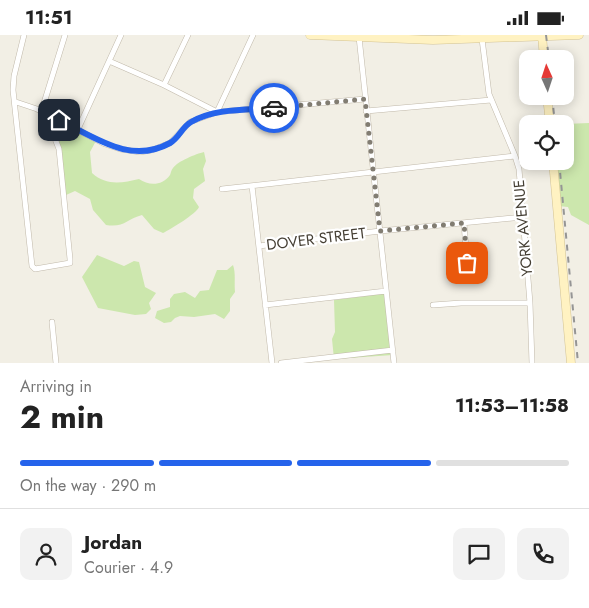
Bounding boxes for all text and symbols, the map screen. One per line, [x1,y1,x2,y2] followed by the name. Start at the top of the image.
[25,4,72,31] text: 11:51
[519,50,574,105] north arrow
[519,50,574,170] map controls
[249,83,299,133] courier
[260,94,288,122] icon: car
[38,99,80,141] pin
[45,106,73,134] icon: home
[519,115,574,170] button: locate
[508,179,538,277] street label: YORK AVENUE
[265,222,367,256] street label: DOVER STREET
[446,242,488,284] pin
[453,249,481,277] icon: bag
[20,375,92,398] text: Arriving in
[455,392,569,419] text: 11:53–11:58
[20,394,104,440] text: 2 min
[20,474,156,497] text: On the way · 290 m
[20,528,72,580] button: person
[453,528,505,580] button: chat
[517,528,569,580] button: phone
[84,529,142,556] text: Jordan
[84,556,173,579] text: Courier · 4.9

